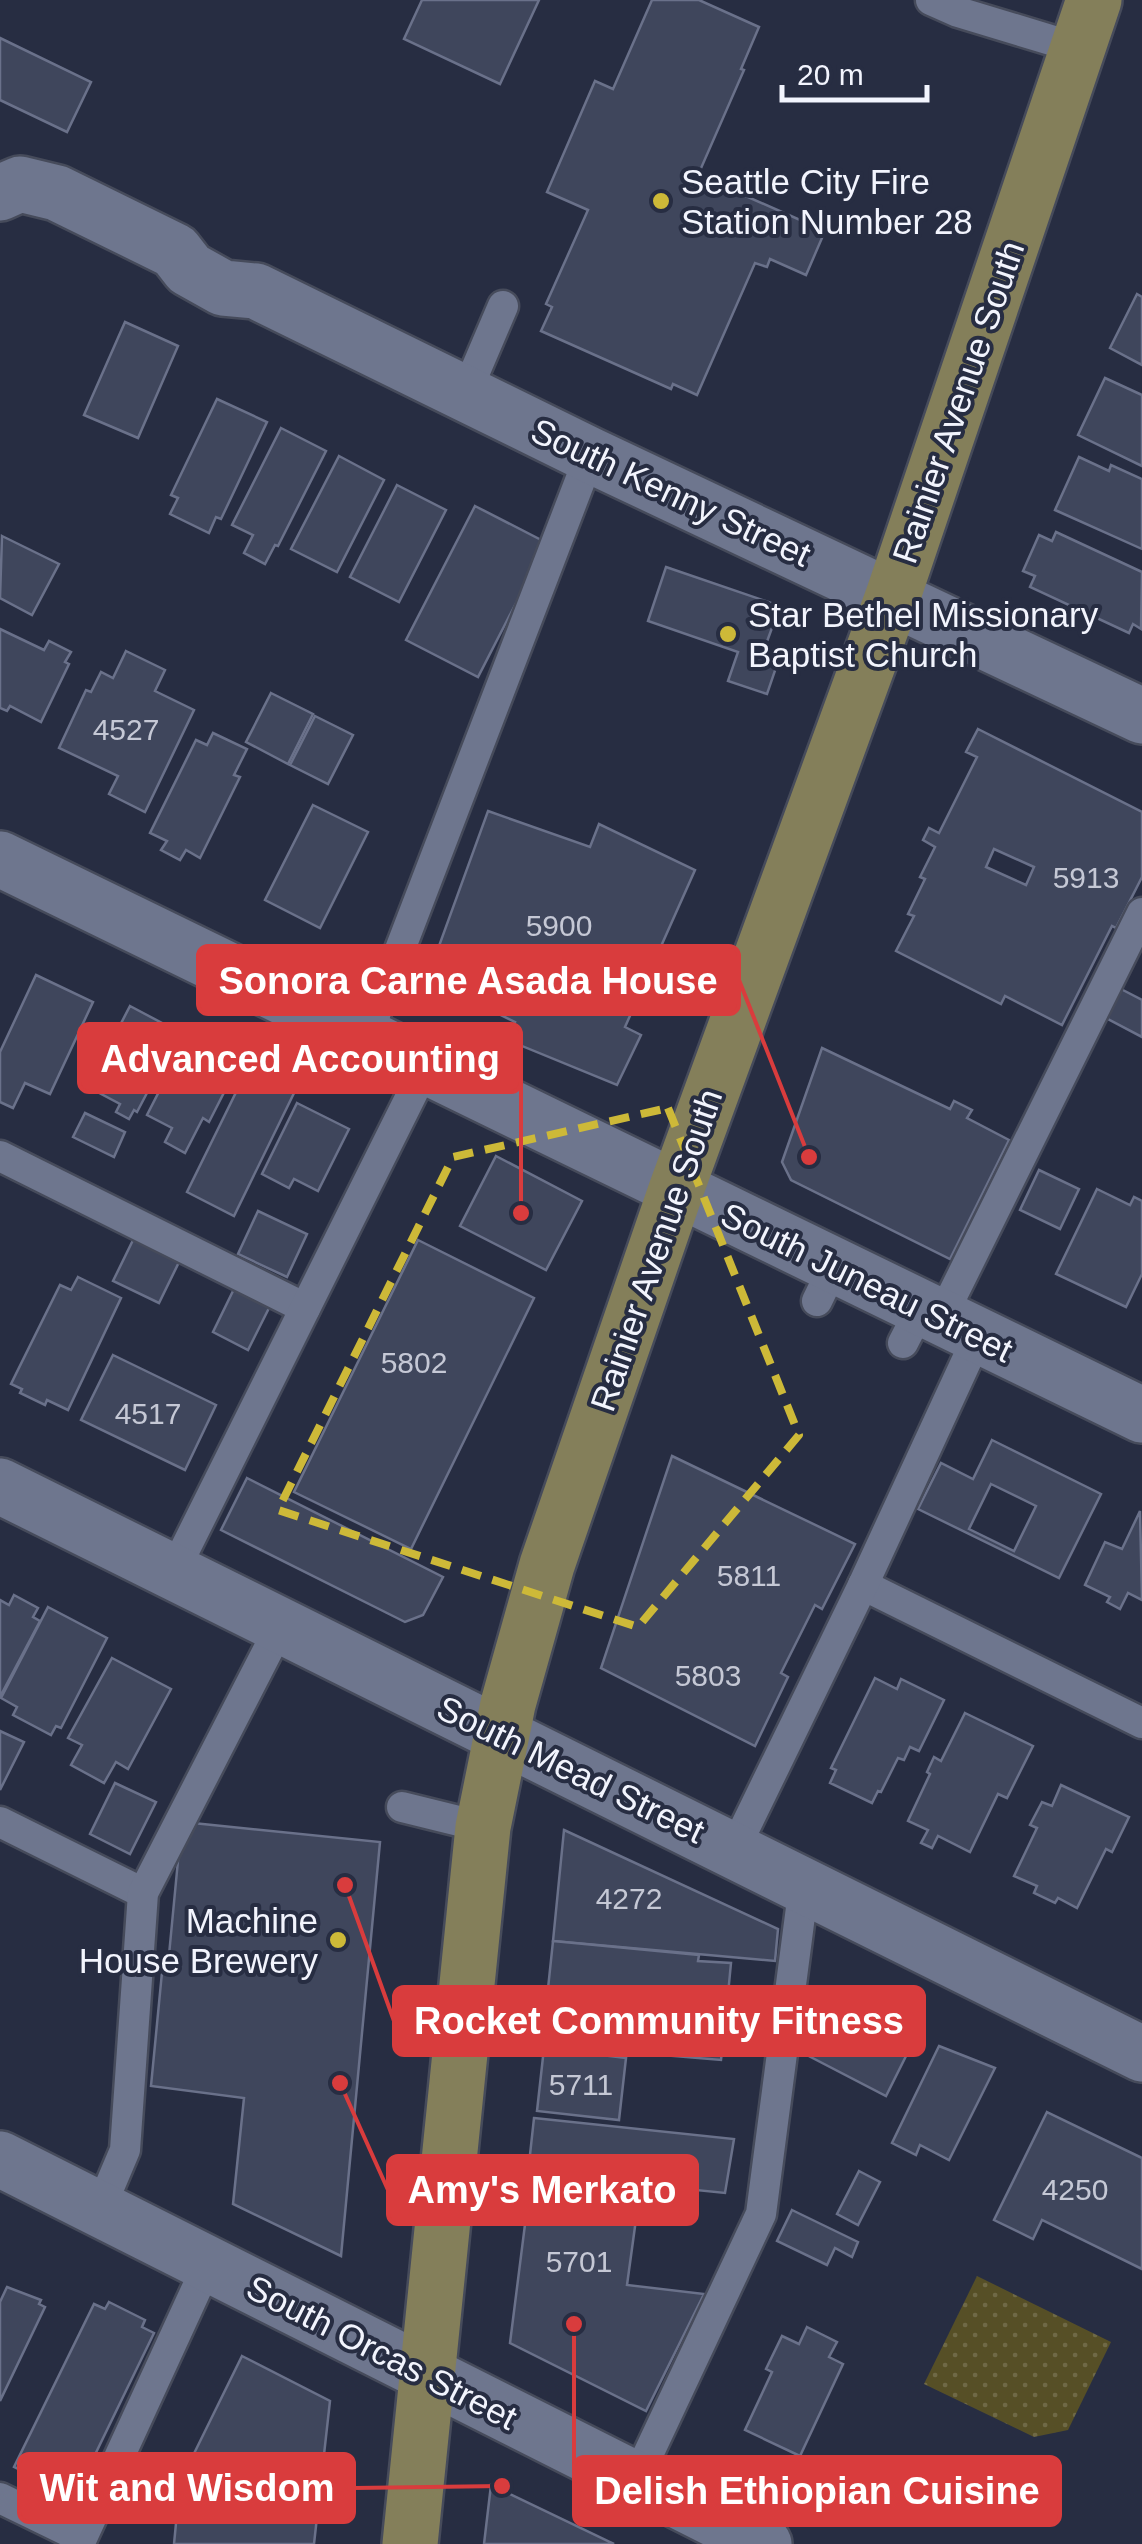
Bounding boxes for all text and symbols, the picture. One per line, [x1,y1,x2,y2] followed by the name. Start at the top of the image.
[782,40,927,102] scale bar
[797,58,864,91] text: 20 m
[681,162,973,241] place label: Seattle City Fire Station Number 28
[650,190,672,212] marker: Seattle City Fire Station Number 28
[885,236,1031,568] street label: Rainier Avenue South
[525,410,817,574] street label: South Kenny Street
[748,595,1099,674] place label: Star Bethel Missionary Baptist Church
[717,623,739,645] marker: Star Bethel Missionary Baptist Church
[93,713,159,746] house number: 4527
[1053,861,1119,894] house number: 5913
[526,909,592,942] house number: 5900
[198,946,739,1014] callout: Sonora Carne Asada House
[218,960,718,1002] text: Sonora Carne Asada House
[79,1024,521,1092] callout: Advanced Accounting
[100,1038,500,1080] text: Advanced Accounting
[583,1084,729,1416] street label: Rainier Avenue South
[715,1195,1019,1370] street label: South Juneau Street
[381,1346,447,1379] house number: 5802
[115,1397,181,1430] house number: 4517
[717,1559,781,1592] house number: 5811
[675,1659,741,1692] house number: 5803
[431,1688,711,1851] street label: South Mead Street
[596,1882,662,1915] house number: 4272
[79,1901,318,1980] place label: Machine House Brewery
[327,1929,349,1951] marker: Machine House Brewery
[394,1987,924,2055] callout: Rocket Community Fitness
[414,2000,904,2042] text: Rocket Community Fitness
[549,2068,613,2101] house number: 5711
[388,2156,697,2224] callout: Amy's Merkato
[408,2169,676,2211] text: Amy's Merkato
[1042,2173,1108,2206] house number: 4250
[546,2245,612,2278] house number: 5701
[241,2267,524,2437] street label: South Orcas Street
[19,2454,354,2522] callout: Wit and Wisdom
[574,2457,1060,2525] callout: Delish Ethiopian Cuisine
[40,2467,334,2509] text: Wit and Wisdom
[594,2470,1040,2512] text: Delish Ethiopian Cuisine

